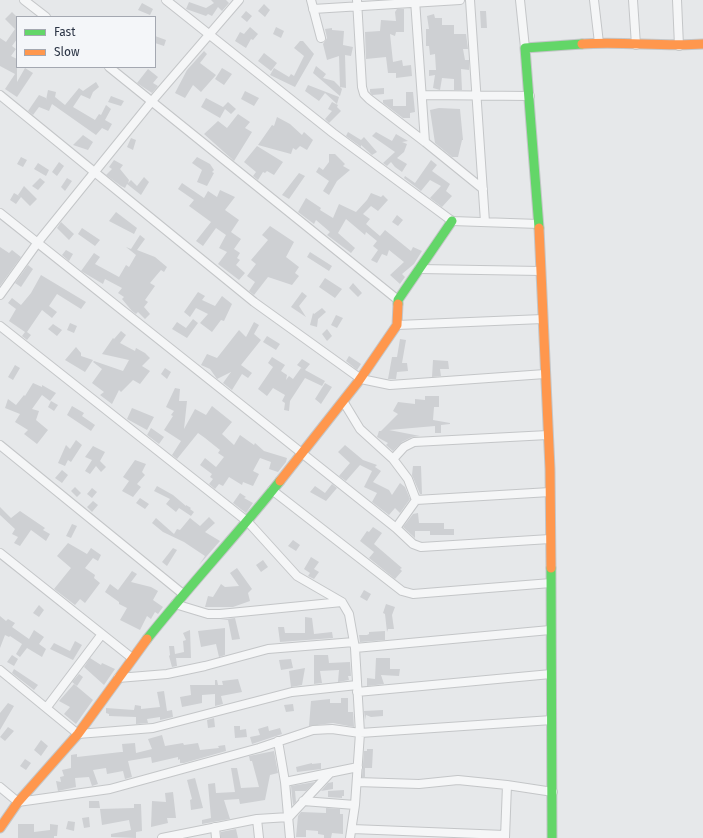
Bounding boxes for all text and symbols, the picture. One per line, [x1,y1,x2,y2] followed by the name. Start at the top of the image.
[16,16,156,68] legend
[54,25,76,39] text: Fast
[54,45,80,59] text: Slow

